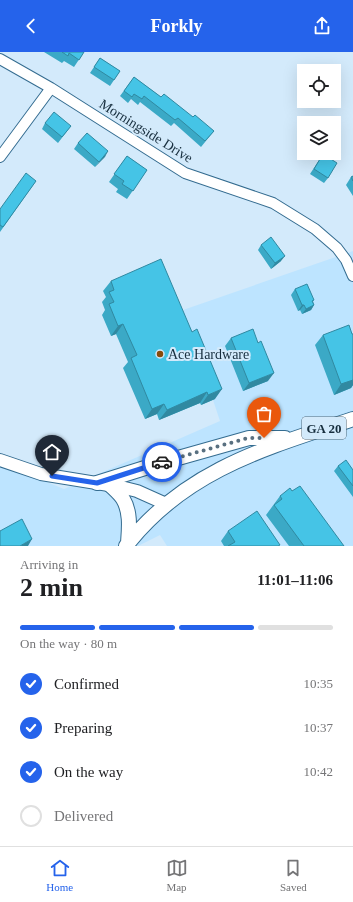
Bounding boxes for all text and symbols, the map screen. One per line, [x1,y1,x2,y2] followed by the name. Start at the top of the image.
[20,15,42,37] icon: back
[311,15,333,37] icon: share
[151,16,203,36] text: Forkly
[297,64,341,160] map controls
[297,64,341,108] button: locate
[97,96,195,166] street label: Morningside Drive
[297,116,341,160] button: layers
[168,347,249,362] place label: Ace Hardware
[155,349,165,359] marker: Ace Hardware
[247,397,281,438] pin
[253,403,275,425] icon: bag
[302,417,346,439] road number: GA 20
[35,435,69,476] pin
[41,441,63,463] icon: home
[142,442,182,482] courier
[151,451,173,473] icon: car
[20,557,78,572] text: Arriving in
[257,572,333,588] text: 11:01–11:06
[20,573,83,602] text: 2 min
[20,636,117,651] text: On the way · 80 m
[20,673,42,695] icon: check
[54,676,119,692] text: Confirmed
[303,676,333,691] text: 10:35
[20,717,42,739] icon: check
[54,720,112,736] text: Preparing
[303,720,333,735] text: 10:37
[20,761,42,783] icon: check
[54,764,123,780] text: On the way
[303,764,333,779] text: 10:42
[54,808,113,824] text: Delivered
[46,857,73,893] tab: Home
[166,857,188,893] tab: Map
[280,857,307,893] tab: Saved

